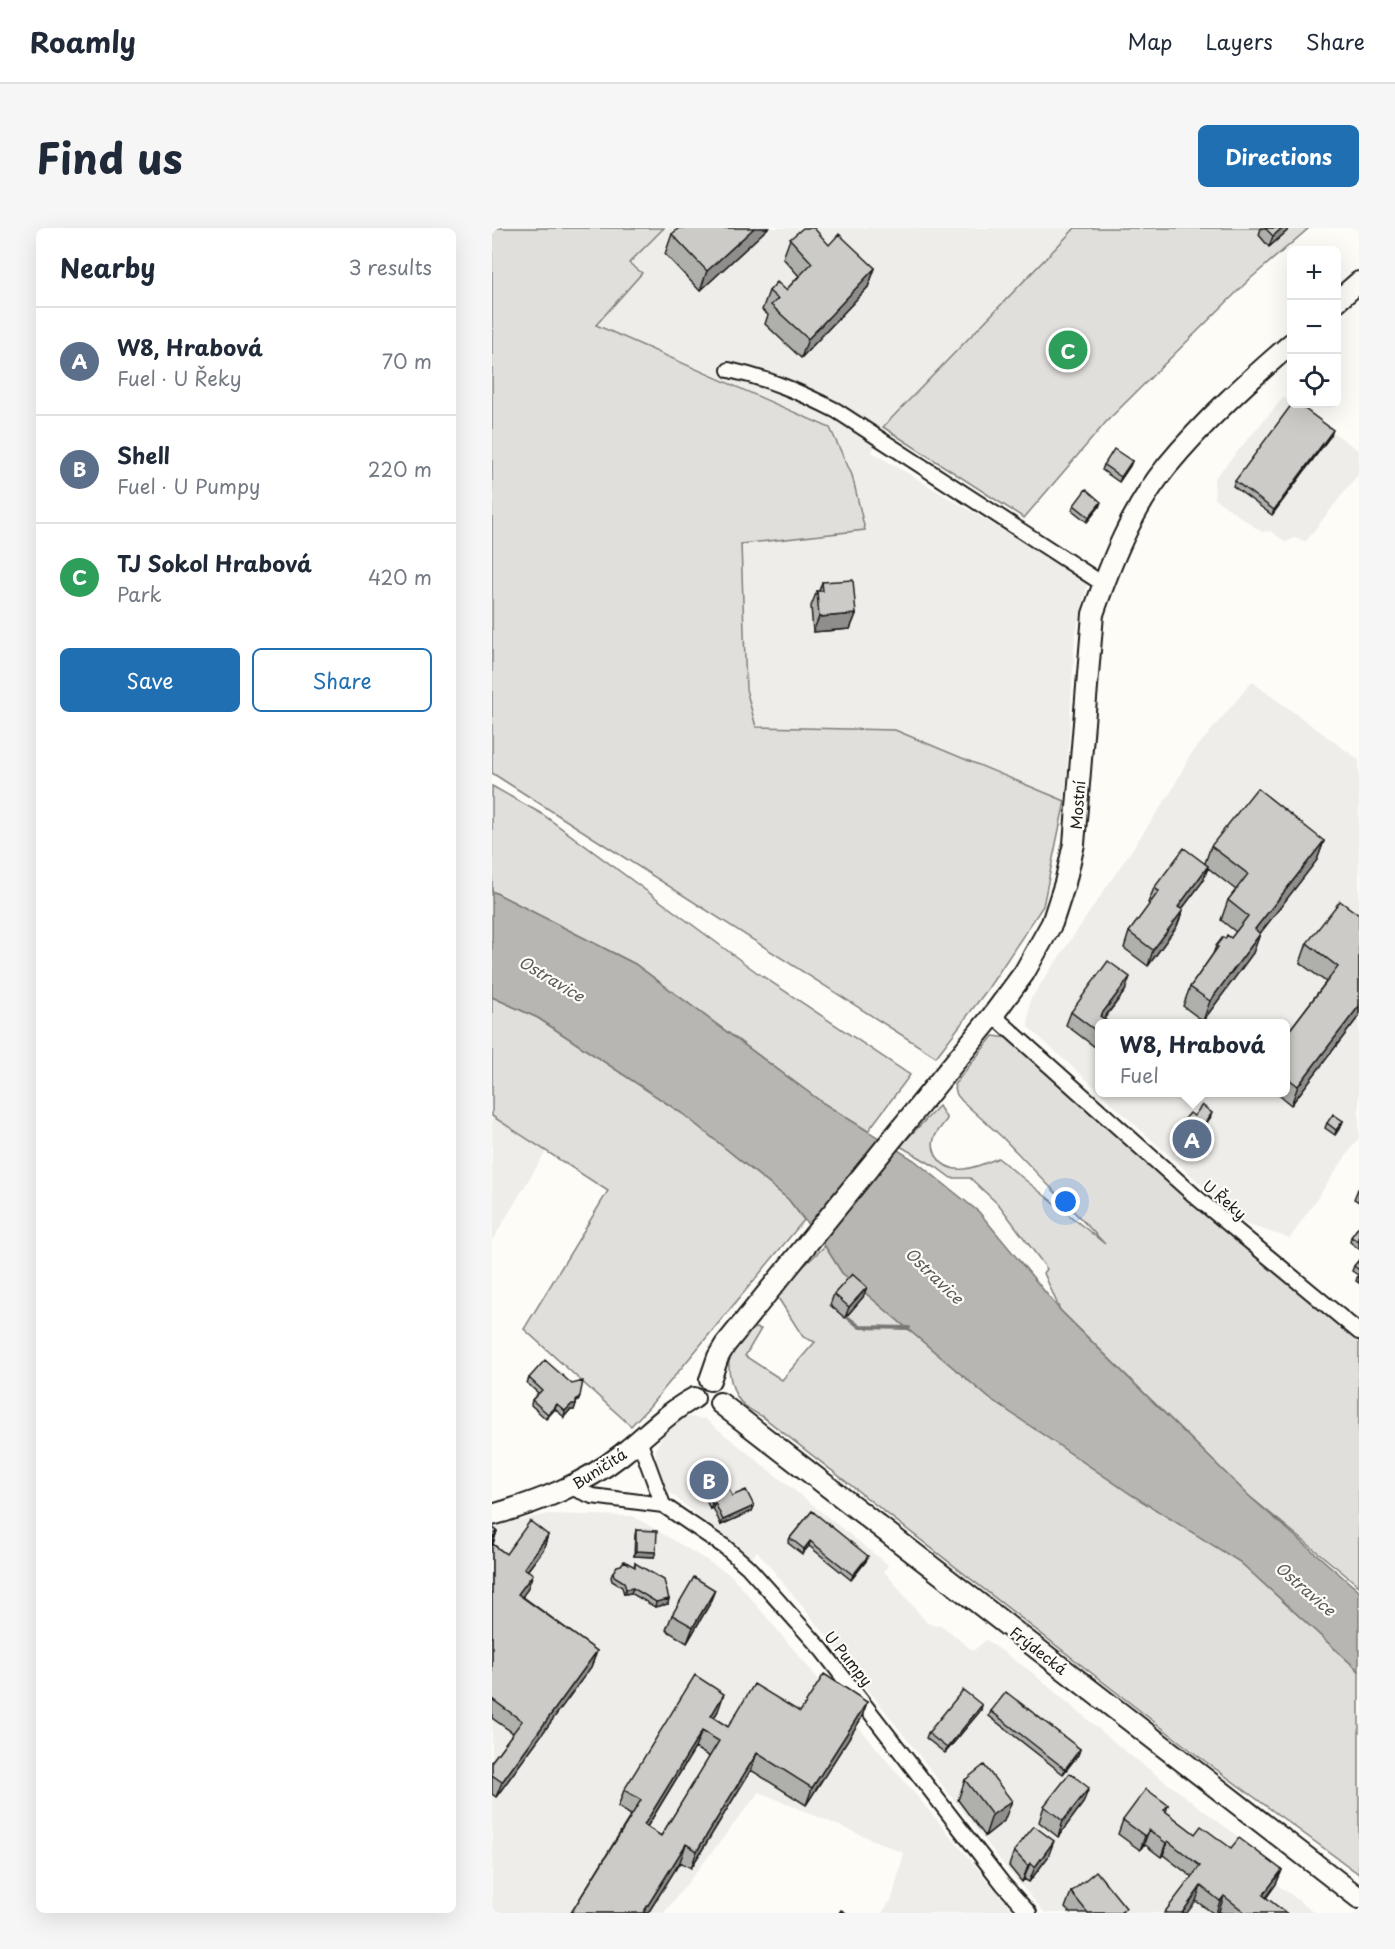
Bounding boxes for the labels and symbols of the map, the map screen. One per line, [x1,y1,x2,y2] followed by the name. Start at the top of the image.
[1048,328,1088,372] pin: C
[1064,779,1090,830] street label: Mostní
[515,949,591,1008] water label: Ostravice
[1172,1116,1212,1162] pin: A
[1198,1174,1252,1224] street label: U Řeky
[1051,1187,1080,1216] your location
[901,1241,971,1310] water label: Ostravice
[567,1442,631,1494] street label: Buničitá
[690,1458,728,1502] pin: B
[1271,1555,1342,1622] water label: Ostravice
[1006,1620,1073,1680] street label: Frýdecká
[819,1625,879,1691] street label: U Pumpy

